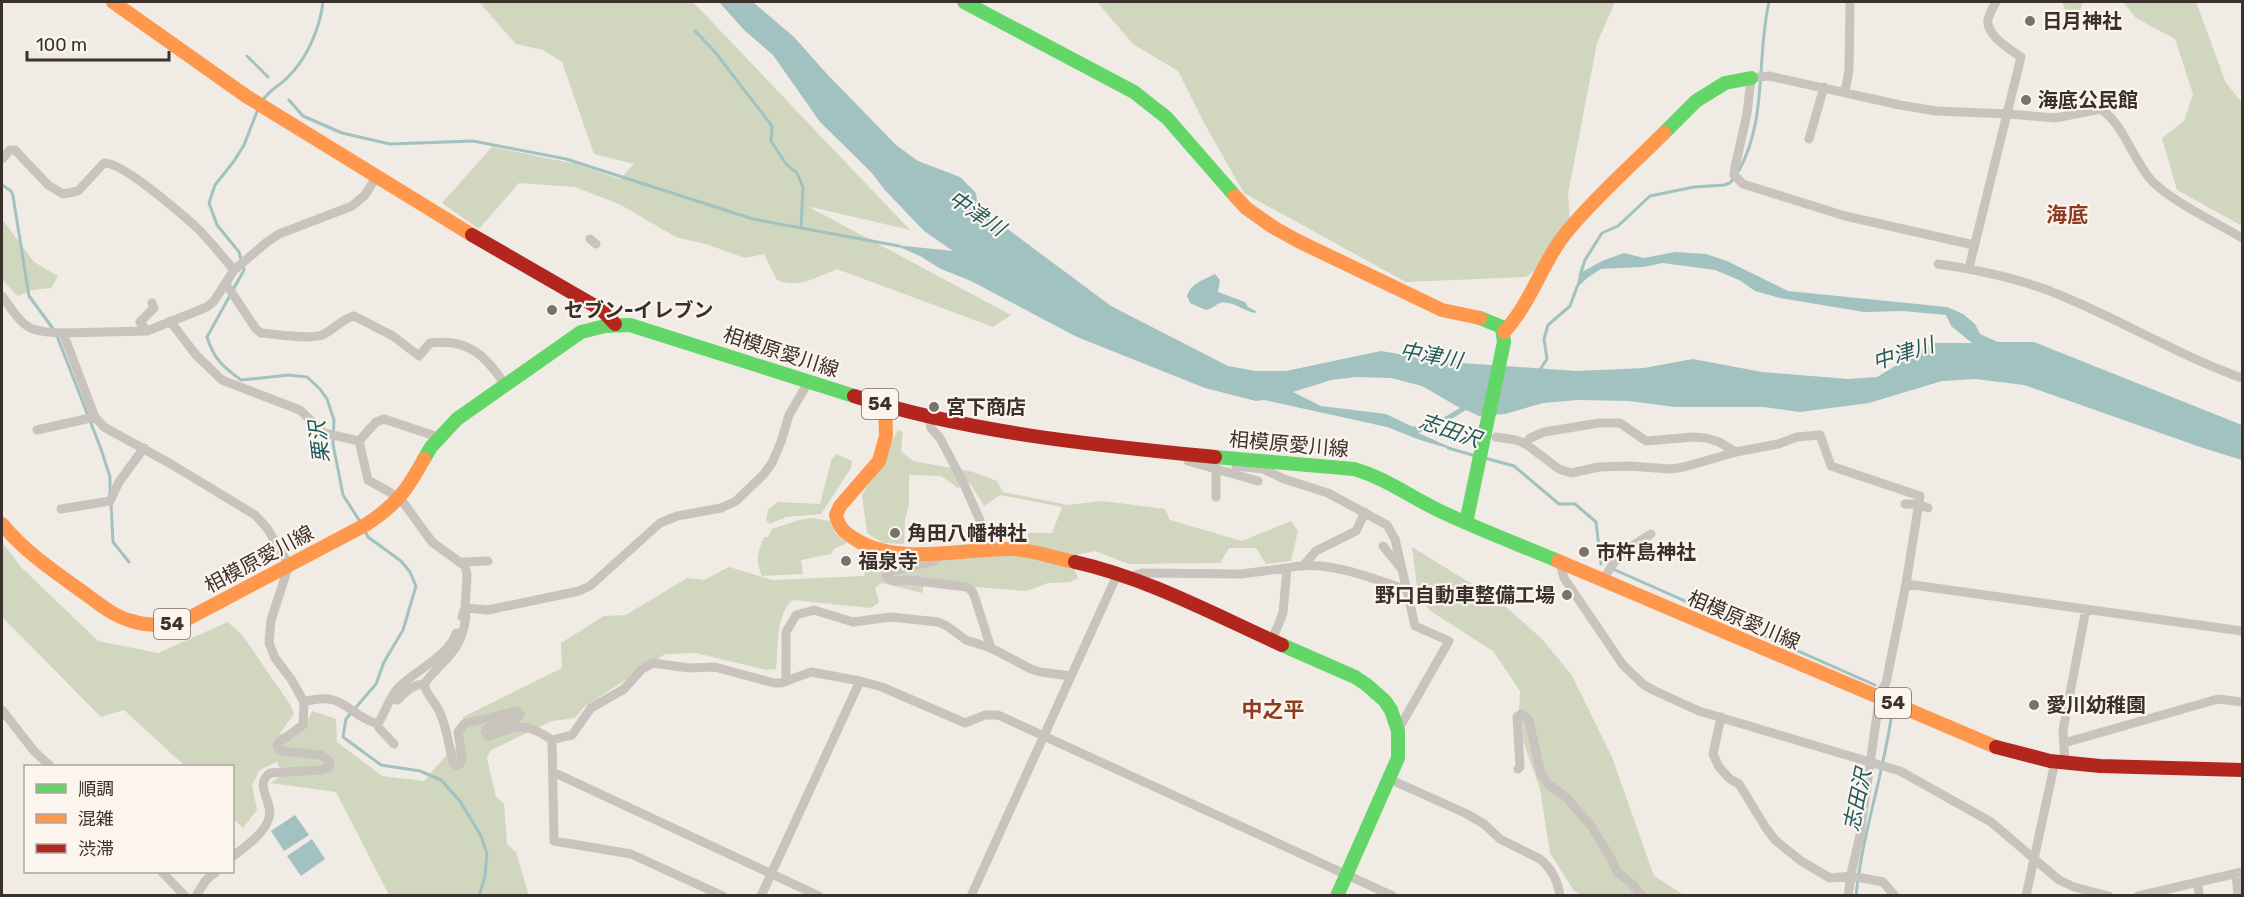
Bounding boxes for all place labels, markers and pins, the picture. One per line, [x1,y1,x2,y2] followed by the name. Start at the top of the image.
[2042,9,2122,33] place label: 日月神社
[2023,14,2037,28] marker: 日月神社
[2038,88,2138,112] place label: 海底公民館
[2019,93,2033,107] marker: 海底公民館
[564,298,714,322] place label: セブン-イレブン
[545,303,559,317] marker: セブン-イレブン
[946,395,1026,419] place label: 宮下商店
[927,400,941,414] marker: 宮下商店
[907,521,1027,545] place label: 角田八幡神社
[888,526,902,540] marker: 角田八幡神社
[1596,540,1696,564] place label: 市杵島神社
[1577,545,1591,559] marker: 市杵島神社
[858,549,918,573] place label: 福泉寺
[839,554,853,568] marker: 福泉寺
[1375,583,1555,607] place label: 野口自動車整備工場
[1560,588,1574,602] marker: 野口自動車整備工場
[2046,693,2146,717] place label: 愛川幼稚園
[2027,698,2041,712] marker: 愛川幼稚園

